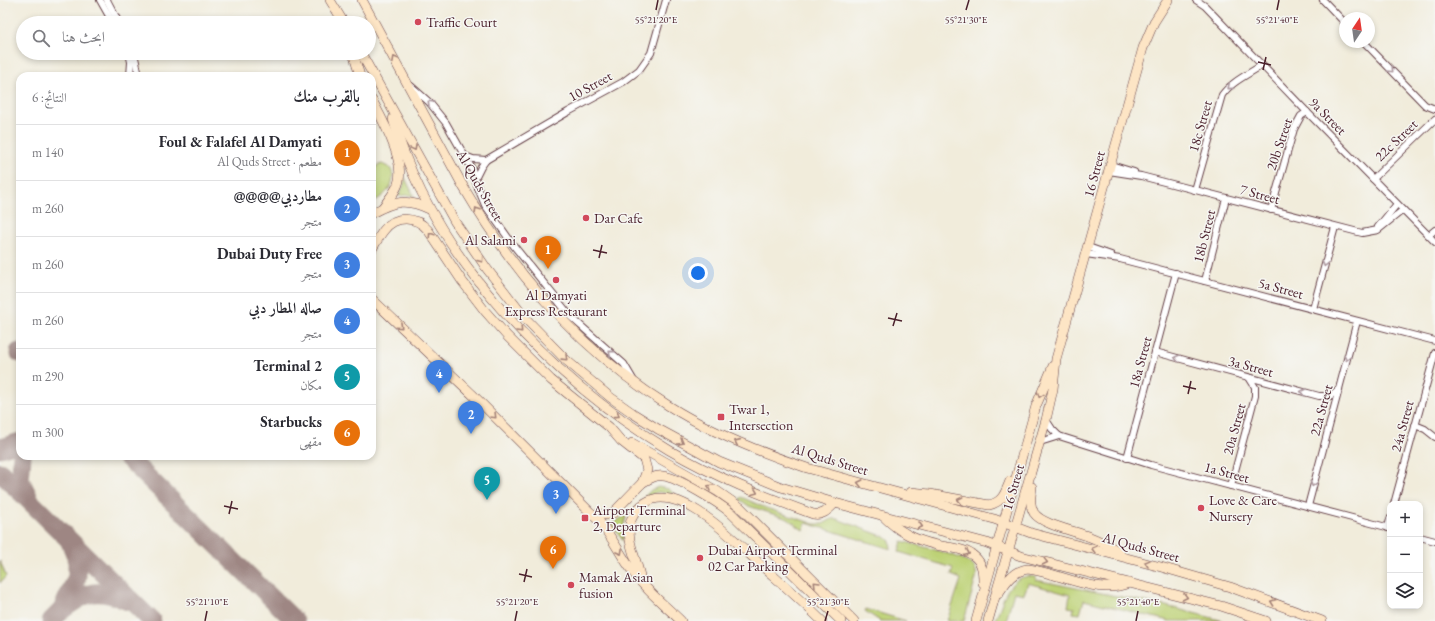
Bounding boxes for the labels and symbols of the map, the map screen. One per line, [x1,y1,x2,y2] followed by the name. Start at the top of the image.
[1339,12,1375,48] north arrow
[426,13,498,31] place label: Traffic Court
[635,13,678,26] text: 55°21'20"E
[945,13,988,26] text: 55°21'30"E
[1256,13,1299,26] text: 55°21'40"E
[413,17,423,27] marker: Traffic Court
[392,56,399,64] one-way arrow
[1386,65,1394,73] one-way arrow
[565,66,615,105] street label: 10 Street
[1227,83,1234,90] one-way arrow
[1305,93,1351,139] street label: 9a Street
[1184,98,1216,154] street label: 18c Street
[427,100,434,108] one-way arrow
[1262,115,1297,173] street label: 20b Street
[1371,115,1422,165] street label: 22c Street
[409,144,416,152] one-way arrow
[452,145,508,224] street label: Al Quds Street
[1079,148,1109,199] street label: 16 Street
[1238,180,1282,208] street label: 7 Street
[474,207,482,214] one-way arrow
[1189,207,1219,264] street label: 18b Street
[594,209,643,227] place label: Dar Cafe
[581,213,591,223] marker: Dar Cafe
[464,231,517,249] place label: Al Salami
[429,233,436,240] one-way arrow
[519,235,529,245] marker: Al Salami
[535,236,561,269] pin: 1
[476,255,483,262] one-way arrow
[1321,261,1330,268] one-way arrow
[688,263,708,283] your location
[1257,273,1306,303] street label: 5a Street
[551,275,561,285] marker: Al Damyati Express Restaurant
[505,286,608,320] place label: Al Damyati Express Restaurant
[395,321,403,329] one-way arrow
[515,325,522,333] one-way arrow
[1125,334,1156,390] street label: 18a Street
[608,350,616,357] one-way arrow
[1227,351,1276,381] street label: 3a Street
[560,354,568,361] one-way arrow
[1174,355,1181,363] one-way arrow
[1344,355,1352,362] one-way arrow
[426,360,452,393] pin: 4
[1306,382,1337,438] street label: 22a Street
[1300,388,1307,397] one-way arrow
[1036,391,1045,398] one-way arrow
[1387,398,1418,454] street label: 24a Street
[729,400,794,434] place label: Twar 1, Intersection
[458,401,484,434] pin: 2
[1219,401,1250,457] street label: 20a Street
[613,410,620,417] one-way arrow
[489,411,497,419] one-way arrow
[716,412,726,422] marker: Twar 1, Intersection
[677,438,684,445] one-way arrow
[734,438,741,446] one-way arrow
[789,439,871,479] street label: Al Quds Street
[1203,457,1252,487] street label: 1a Street
[998,461,1028,512] street label: 16 Street
[474,467,500,500] pin: 5
[857,480,863,488] one-way arrow
[543,481,569,514] pin: 3
[1310,481,1318,487] one-way arrow
[707,484,714,491] one-way arrow
[751,488,758,496] one-way arrow
[1209,491,1278,525] place label: Love & Care Nursery
[956,496,963,504] one-way arrow
[592,501,686,535] place label: Airport Terminal 2, Departure
[1196,503,1206,513] marker: Love & Care Nursery
[580,513,590,523] marker: Airport Terminal 2, Departure
[916,521,923,529] one-way arrow
[1100,528,1182,566] street label: Al Quds Street
[540,536,566,569] pin: 6
[708,541,838,575] place label: Dubai Airport Terminal 02 Car Parking
[1091,545,1098,554] one-way arrow
[616,547,623,555] one-way arrow
[963,548,971,556] one-way arrow
[695,553,705,563] marker: Dubai Airport Terminal 02 Car Parking
[1042,557,1049,566] one-way arrow
[1143,559,1150,568] one-way arrow
[579,568,654,602] place label: Mamak Asian fusion
[566,580,576,590] marker: Mamak Asian fusion
[813,581,821,589] one-way arrow
[1182,592,1188,600] one-way arrow
[186,595,229,608] text: 55°21'10"E
[496,595,539,608] text: 55°21'20"E
[807,595,850,608] text: 55°21'30"E
[1117,595,1160,608] text: 55°21'40"E
[1269,599,1276,607] one-way arrow

